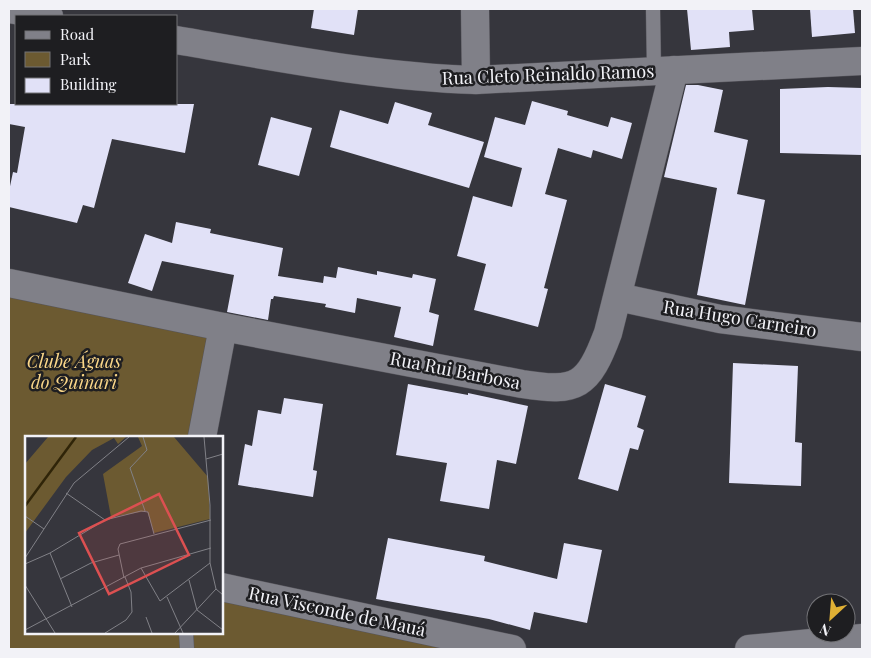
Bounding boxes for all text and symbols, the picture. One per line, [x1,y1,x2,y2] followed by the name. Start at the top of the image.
[15,15,178,105] legend
[60,24,94,44] text: Road
[60,49,92,69] text: Park
[441,58,655,90] street label: Rua Cleto Reinaldo Ramos
[60,74,117,94] text: Building
[662,294,819,342] street label: Rua Hugo Carneiro
[388,346,522,394] street label: Rua Rui Barbosa
[27,349,121,394] park label: Clube Águas do Quinari
[25,436,222,633] inset map
[247,581,428,642] street label: Rua Visconde de Mauá
[806,593,856,643] north arrow
[816,619,834,641] text: N

